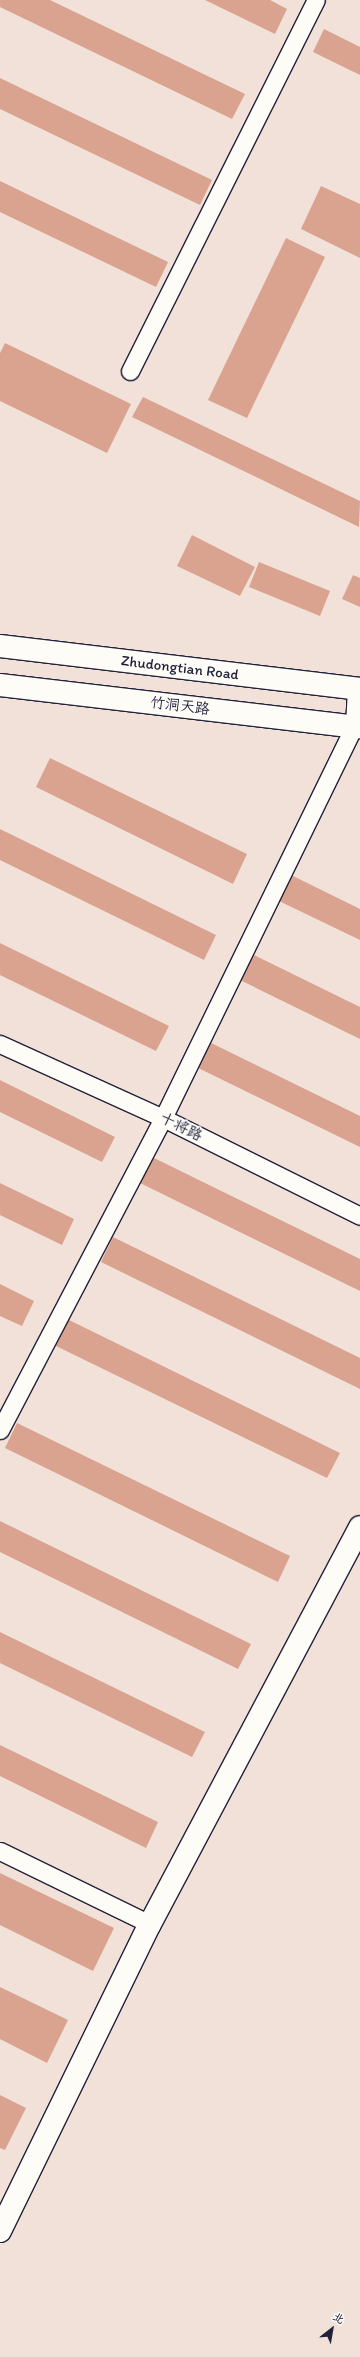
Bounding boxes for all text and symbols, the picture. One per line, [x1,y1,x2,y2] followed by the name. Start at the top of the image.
[120,652,240,684] street label: Zhudongtian Road
[149,693,211,719] street label: 竹洞天路
[157,1109,205,1145] street label: 十将路
[312,2309,352,2349] north arrow
[330,2310,347,2327] text: 北

